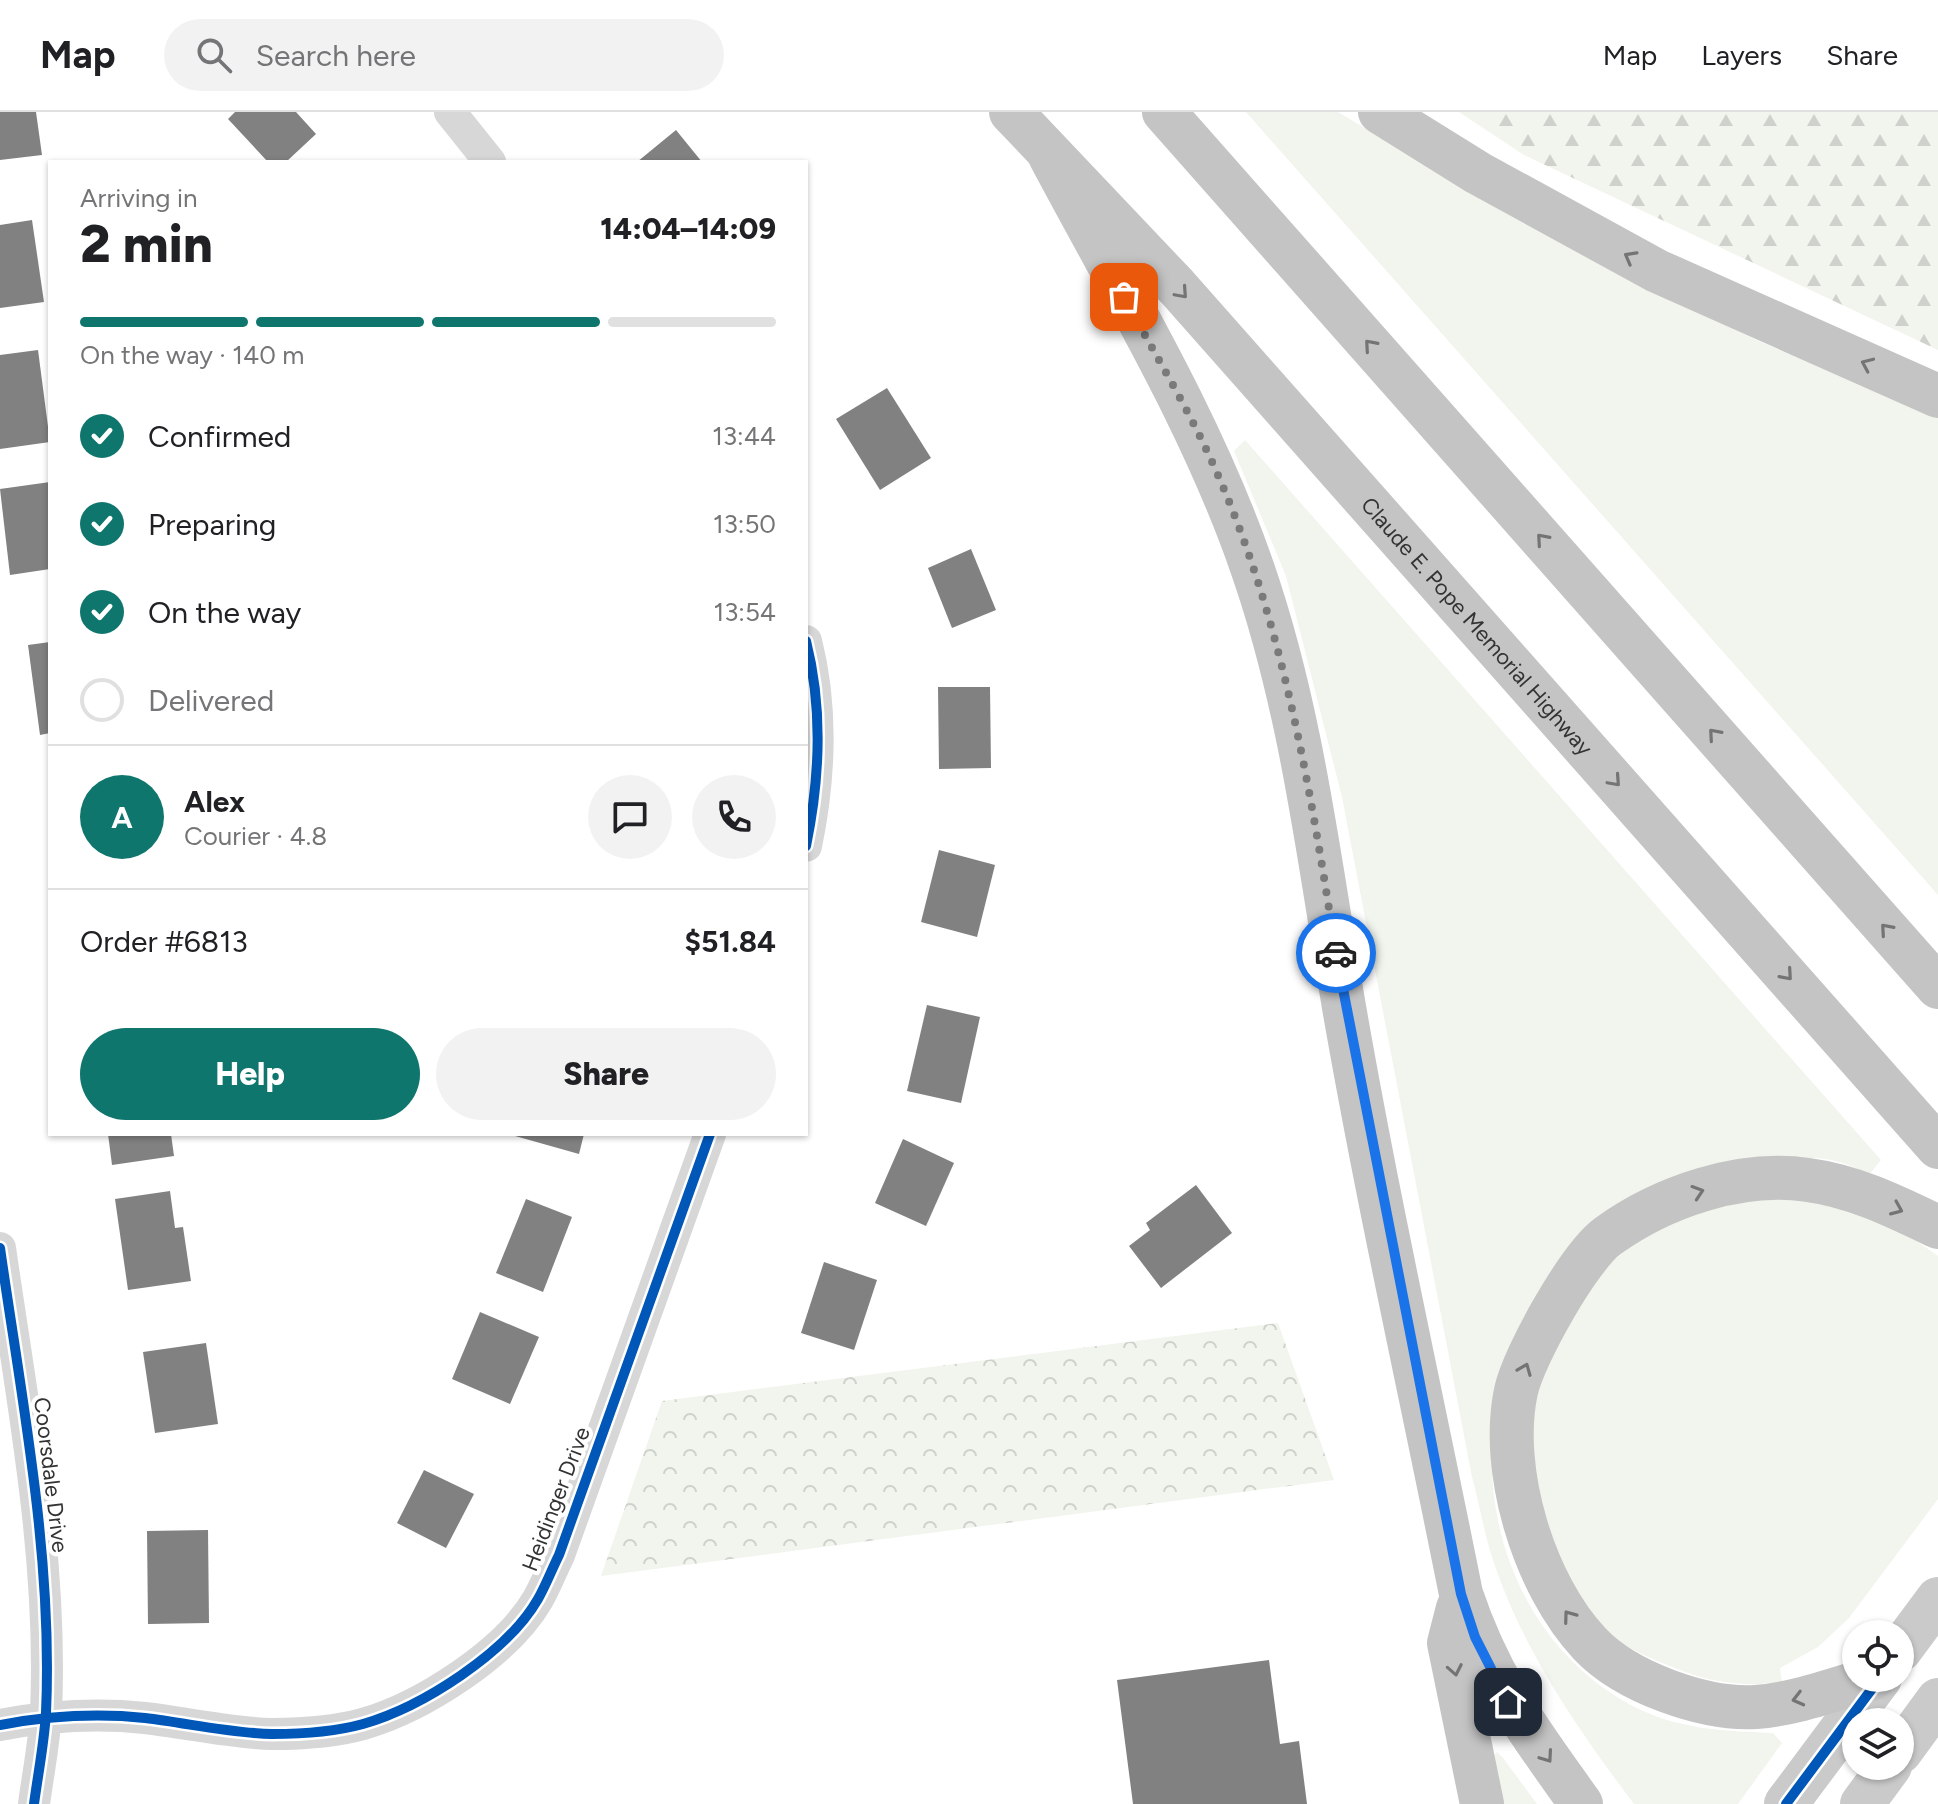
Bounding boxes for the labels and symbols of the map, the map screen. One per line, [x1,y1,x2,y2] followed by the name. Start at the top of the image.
[1624,251,1639,267] one-way arrow
[1090,263,1158,331] pin
[1172,284,1187,298] one-way arrow
[1365,339,1379,354] one-way arrow
[1860,358,1875,374] one-way arrow
[1356,491,1599,761] street label: Claude E. Pope Memorial Highway
[1537,534,1552,549] one-way arrow
[1709,729,1724,744] one-way arrow
[1605,771,1619,786] one-way arrow
[1296,913,1376,993] courier
[1882,923,1896,938] one-way arrow
[1777,966,1791,981] one-way arrow
[1690,1185,1704,1201] one-way arrow
[1889,1199,1903,1215] one-way arrow
[1515,1363,1532,1377] one-way arrow
[28,1396,74,1554] street label: Coorsdale Drive
[516,1423,596,1575] street label: Heidinger Drive
[1564,1610,1578,1624] one-way arrow
[1446,1663,1463,1676] one-way arrow
[1474,1668,1542,1736] pin
[1792,1689,1806,1706] one-way arrow
[1537,1748,1552,1762] one-way arrow

